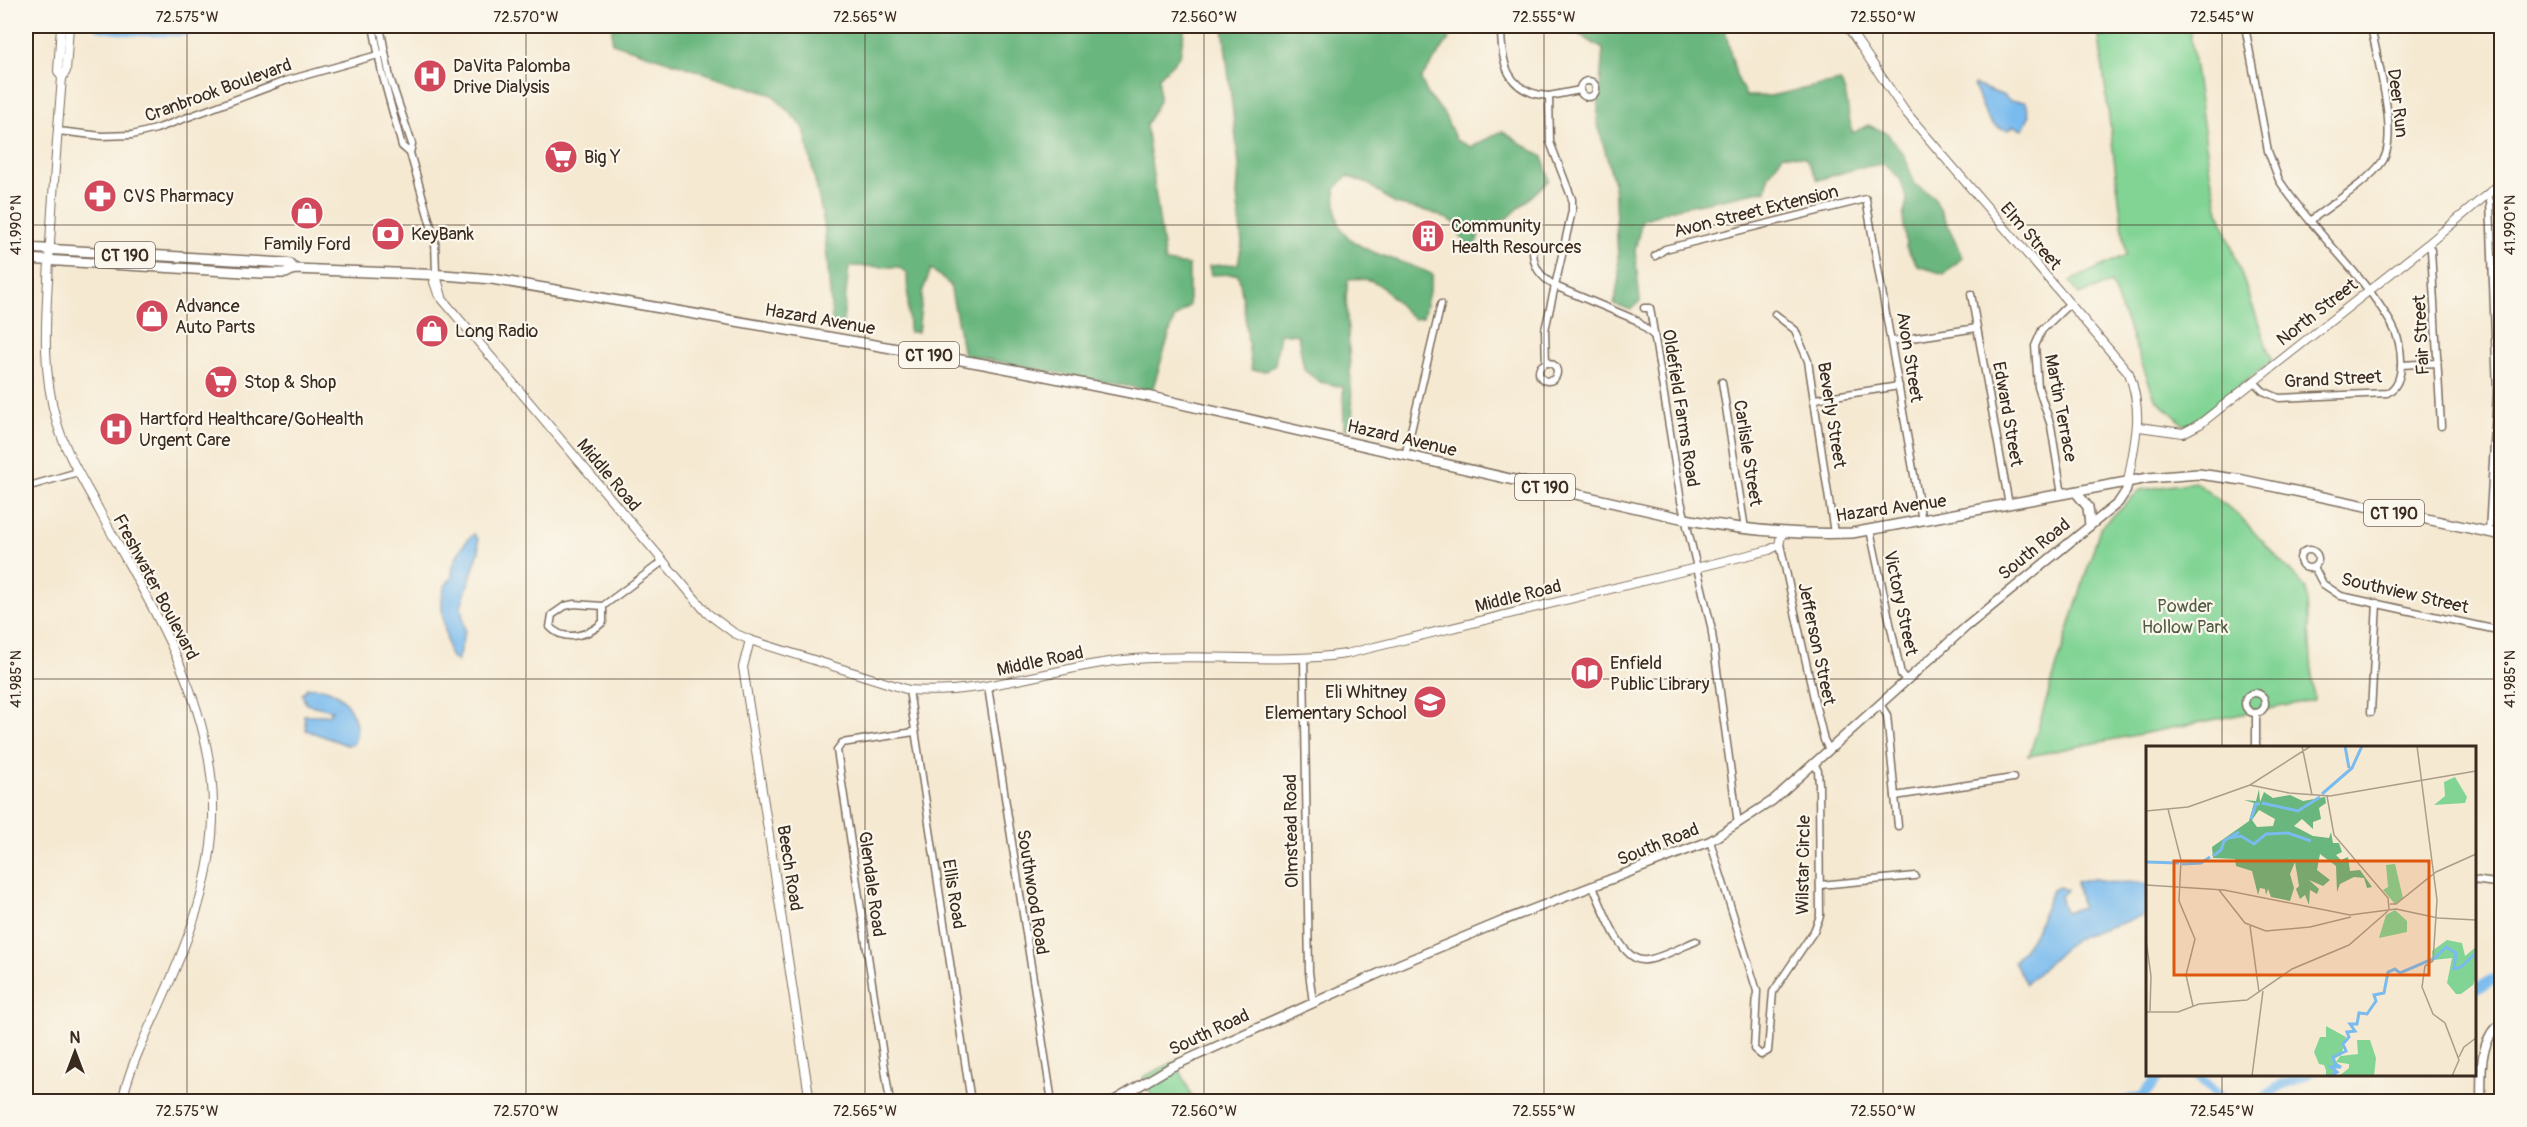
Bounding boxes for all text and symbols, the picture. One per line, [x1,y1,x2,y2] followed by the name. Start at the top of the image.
[155,8,219,27] text: 72.575°W
[493,8,559,27] text: 72.570°W
[833,8,897,27] text: 72.565°W
[1171,8,1237,27] text: 72.560°W
[1512,8,1576,27] text: 72.555°W
[1850,8,1916,27] text: 72.550°W
[2190,8,2254,27] text: 72.545°W
[142,53,295,128] street label: Cranbrook Boulevard
[453,55,570,99] place label: DaVita Palomba Drive Dialysis
[412,58,448,94] hospital icon: DaVita Palomba Drive Dialysis
[2382,67,2413,139] street label: Deer Run
[543,139,579,175] supermarket icon: Big Y
[584,146,621,169] place label: Big Y
[82,178,118,214] pharmacy icon: CVS Pharmacy
[1671,180,1841,243] street label: Avon Street Extension
[123,185,234,208] place label: CVS Pharmacy
[7,195,26,255] text: 41.990°N
[289,195,325,231] shop icon: Family Ford
[2501,195,2520,255] text: 41.990°N
[1995,198,2067,276] street label: Elm Street
[1451,215,1581,259] place label: Community Health Resources
[370,216,406,252] bank icon: KeyBank
[1410,218,1446,254] building icon: Community Health Resources
[411,223,475,246] place label: KeyBank
[263,233,351,256] place label: Family Ford
[95,242,155,268] road number: CT 190
[2272,273,2363,351] street label: North Street
[2408,293,2435,376] street label: Fair Street
[175,295,255,339] place label: Advance Auto Parts
[134,298,170,334] shop icon: Advance Auto Parts
[763,298,877,341] street label: Hazard Avenue
[1891,310,1928,405] street label: Avon Street
[414,313,450,349] shop icon: Long Radio
[455,320,539,343] place label: Long Radio
[1657,328,1704,489] street label: Oldefield Farms Road
[899,342,959,368] road number: CT 190
[2039,352,2082,464] street label: Martin Terrace
[1812,360,1851,471] street label: Beverly Street
[1987,360,2028,469] street label: Edward Street
[203,364,239,400] supermarket icon: Stop & Shop
[2284,365,2383,394] street label: Grand Street
[244,371,336,394] place label: Stop & Shop
[1728,398,1767,509] street label: Carlisle Street
[139,408,363,452] place label: Hartford Healthcare/GoHealth Urgent Care
[98,411,134,447] hospital icon: Hartford Healthcare/GoHealth Urgent Care
[1345,415,1459,462] street label: Hazard Avenue
[571,434,646,516] street label: Middle Road
[1515,474,1575,500] road number: CT 190
[1834,489,1948,528] street label: Hazard Avenue
[2364,500,2424,526] road number: CT 190
[107,510,204,664] street label: Freshwater Boulevard
[1994,513,2075,585] street label: South Road
[1878,548,1923,658] street label: Victory Street
[2339,568,2472,619] street label: Southview Street
[1473,575,1564,618] street label: Middle Road
[1792,581,1841,708] street label: Jefferson Street
[2142,595,2229,639] park label: Powder Hollow Park
[995,641,1086,682] street label: Middle Road
[7,650,26,708] text: 41.985°N
[2501,650,2520,708] text: 41.985°N
[1610,652,1710,696] place label: Enfield Public Library
[1569,655,1605,691] library icon: Enfield Public Library
[1265,681,1407,725] place label: Eli Whitney Elementary School
[1412,684,1448,720] school or university icon: Eli Whitney Elementary School
[2146,746,2476,1076] inset map
[1279,774,1304,888] street label: Olmstead Road
[1791,815,1816,915] street label: Wilstar Circle
[1614,818,1702,871] street label: South Road
[771,823,808,913] street label: Beech Road
[1011,828,1054,956] street label: Southwood Road
[853,830,890,938] street label: Glendale Road
[937,858,970,931] street label: Ellis Road
[1165,1004,1253,1061] street label: South Road
[45,1022,105,1082] north arrow
[70,1028,81,1048] text: N
[155,1102,219,1121] text: 72.575°W
[493,1102,559,1121] text: 72.570°W
[833,1102,897,1121] text: 72.565°W
[1171,1102,1237,1121] text: 72.560°W
[1512,1102,1576,1121] text: 72.555°W
[1850,1102,1916,1121] text: 72.550°W
[2190,1102,2254,1121] text: 72.545°W

